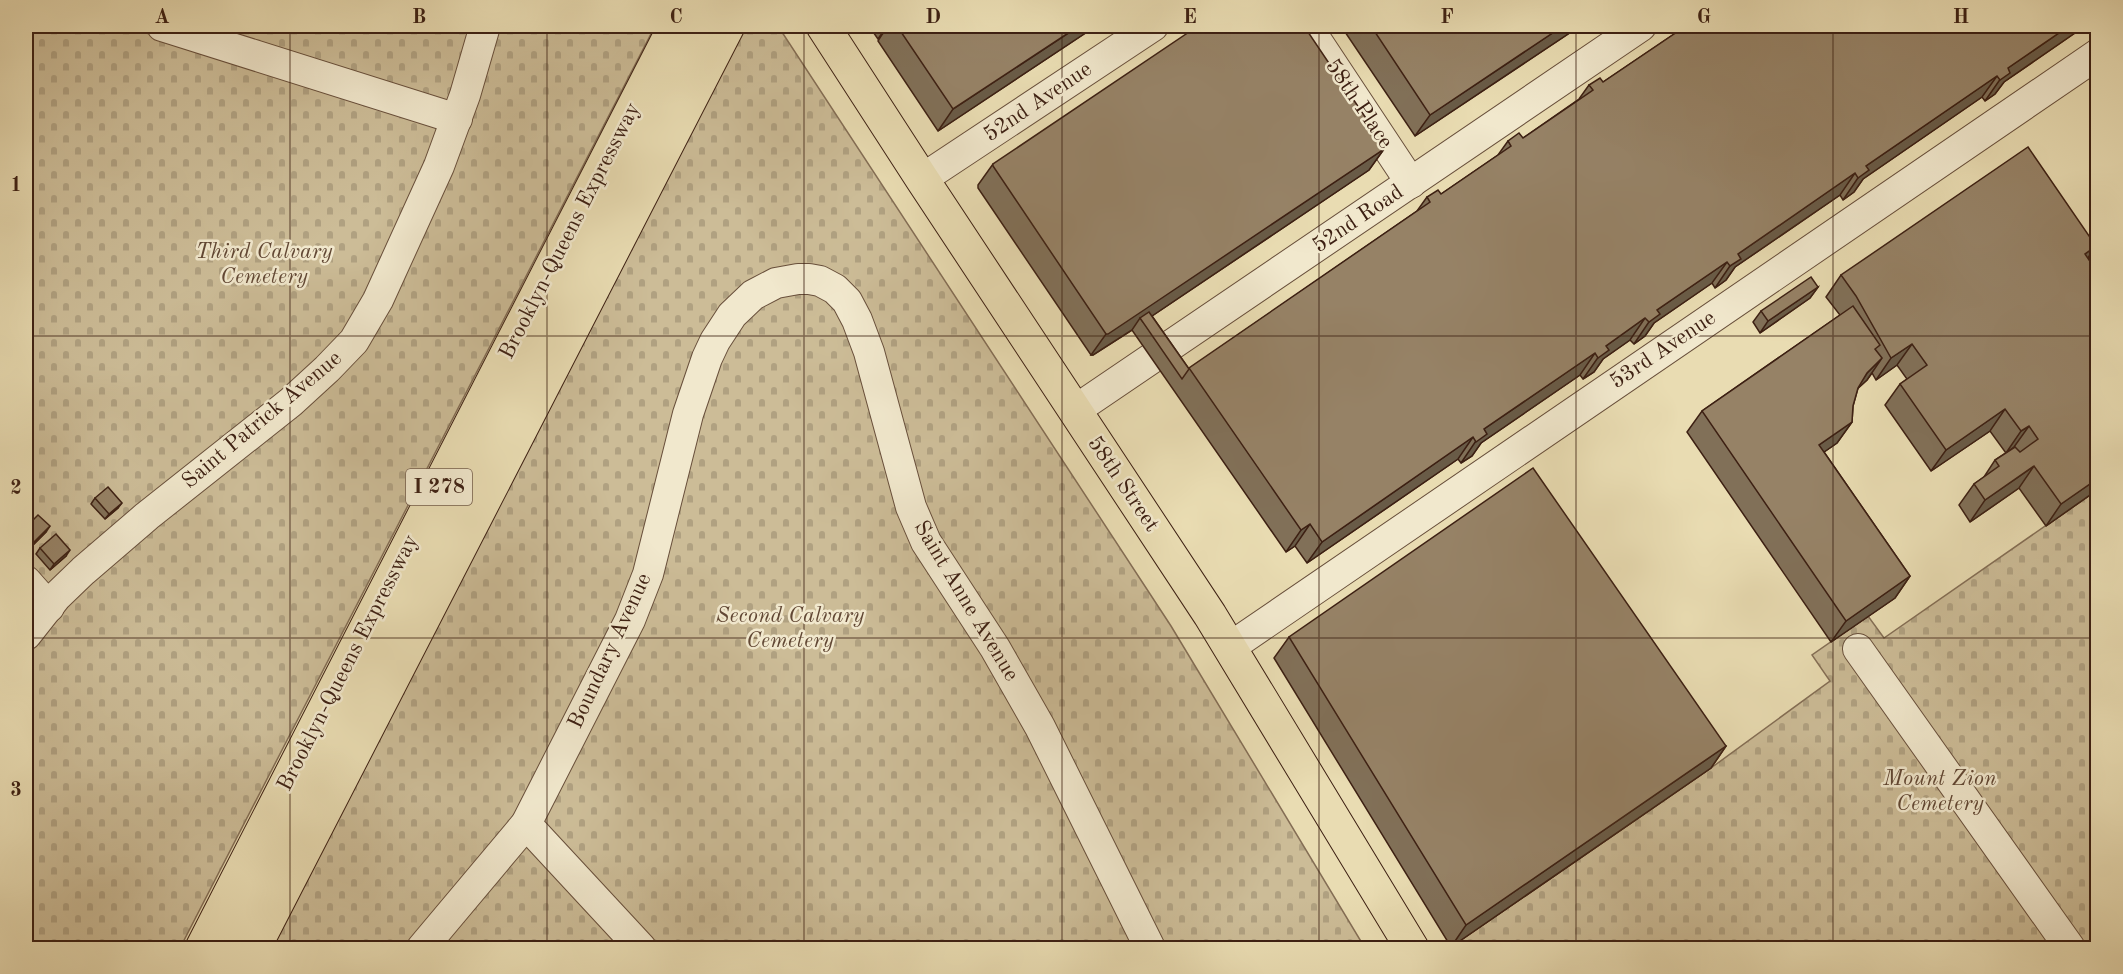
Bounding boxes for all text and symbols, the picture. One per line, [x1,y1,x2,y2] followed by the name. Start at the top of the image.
[154,8,170,28] text: A
[412,8,426,28] text: B
[669,8,683,28] text: C
[925,8,941,28] text: D
[1183,8,1197,28] text: E
[1440,8,1454,28] text: F
[1697,8,1711,28] text: G
[1953,8,1969,28] text: H
[1321,55,1397,153] street label: 58th Place
[980,58,1096,146] street label: 52nd Avenue
[496,99,645,363] street label: Brooklyn-Queens Expressway
[10,176,22,196] text: 1
[1309,181,1407,257] street label: 52nd Road
[196,241,333,288] park label: Third Calvary Cemetery
[1606,307,1720,393] street label: 53rd Avenue
[178,347,346,493] street label: Saint Patrick Avenue
[1083,432,1163,536] street label: 58th Street
[406,469,472,505] road number: I 278
[10,479,22,499] text: 2
[909,517,1023,685] street label: Saint Anne Avenue
[274,531,423,795] street label: Brooklyn-Queens Expressway
[564,570,656,732] street label: Boundary Avenue
[716,605,865,652] park label: Second Calvary Cemetery
[1882,768,1997,815] park label: Mount Zion Cemetery
[10,781,22,801] text: 3

